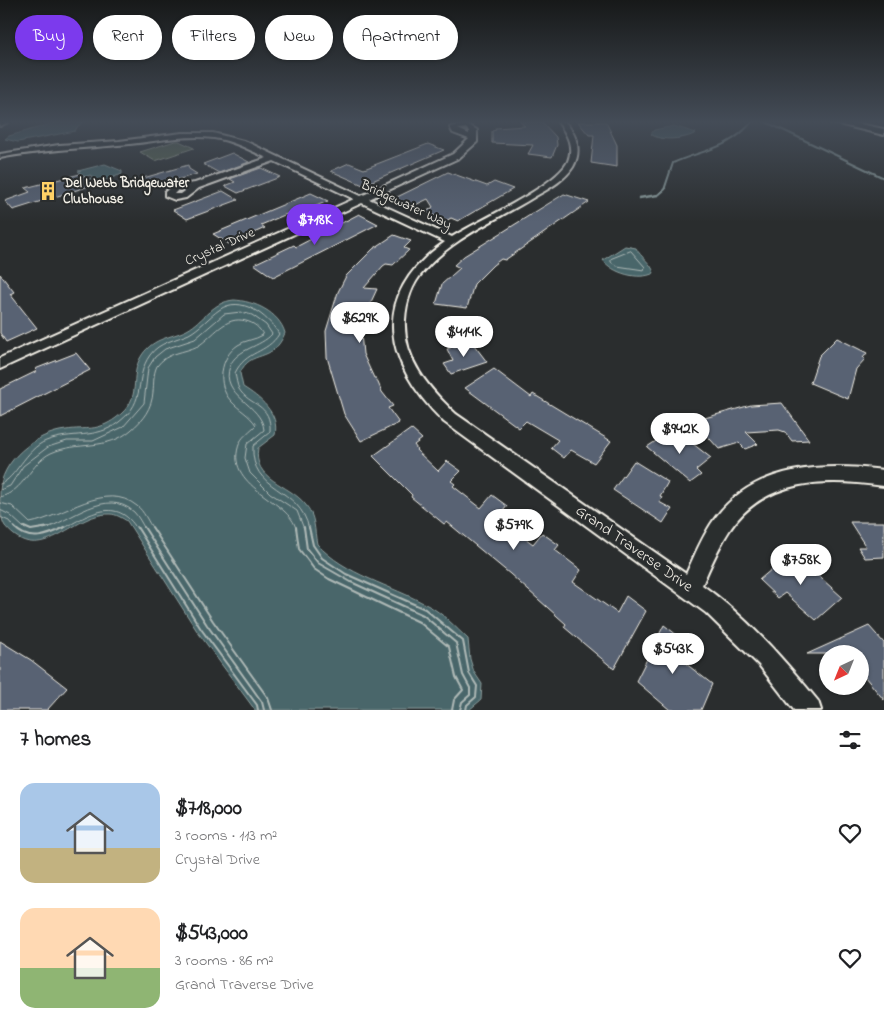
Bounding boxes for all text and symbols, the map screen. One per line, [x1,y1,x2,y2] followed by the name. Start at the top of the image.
[15,15,83,60] chip: Buy
[93,15,162,60] chip: Rent
[172,15,255,60] chip: Filters
[265,15,333,60] chip: New
[343,15,458,60] chip: Apartment
[62,173,190,210] place label: Del Webb Bridgewater Clubhouse
[356,174,455,236] street label: Bridgewater Way
[37,180,59,202] building icon: Del Webb Bridgewater Clubhouse
[280,204,350,246] pin: $718K
[297,208,333,232] text: $718K
[182,222,259,273] street label: Crystal Drive
[325,302,395,344] pin: $629K
[341,306,379,330] text: $629K
[429,316,499,358] pin: $414K
[446,320,482,344] text: $414K
[645,412,715,455] pin: $942K
[662,417,698,441] text: $942K
[570,499,698,599] street label: Grand Traverse Drive
[479,508,549,551] pin: $579K
[495,513,533,537] text: $579K
[766,544,836,586] pin: $758K
[781,548,821,572] text: $758K
[638,632,708,675] pin: $543K
[653,637,693,661] text: $543K
[819,645,869,695] north arrow
[819,645,869,695] map controls
[20,725,91,755] text: 7 homes
[836,726,864,754] icon: filters
[175,794,242,824] text: $718,000
[60,803,120,863] icon: home
[836,819,864,847] icon: heart
[175,824,277,848] text: 3 rooms · 113 m²
[175,848,260,872] text: Crystal Drive
[175,919,248,949] text: $543,000
[60,928,120,988] icon: home
[836,944,864,972] icon: heart
[175,949,273,973] text: 3 rooms · 86 m²
[175,973,314,997] text: Grand Traverse Drive

